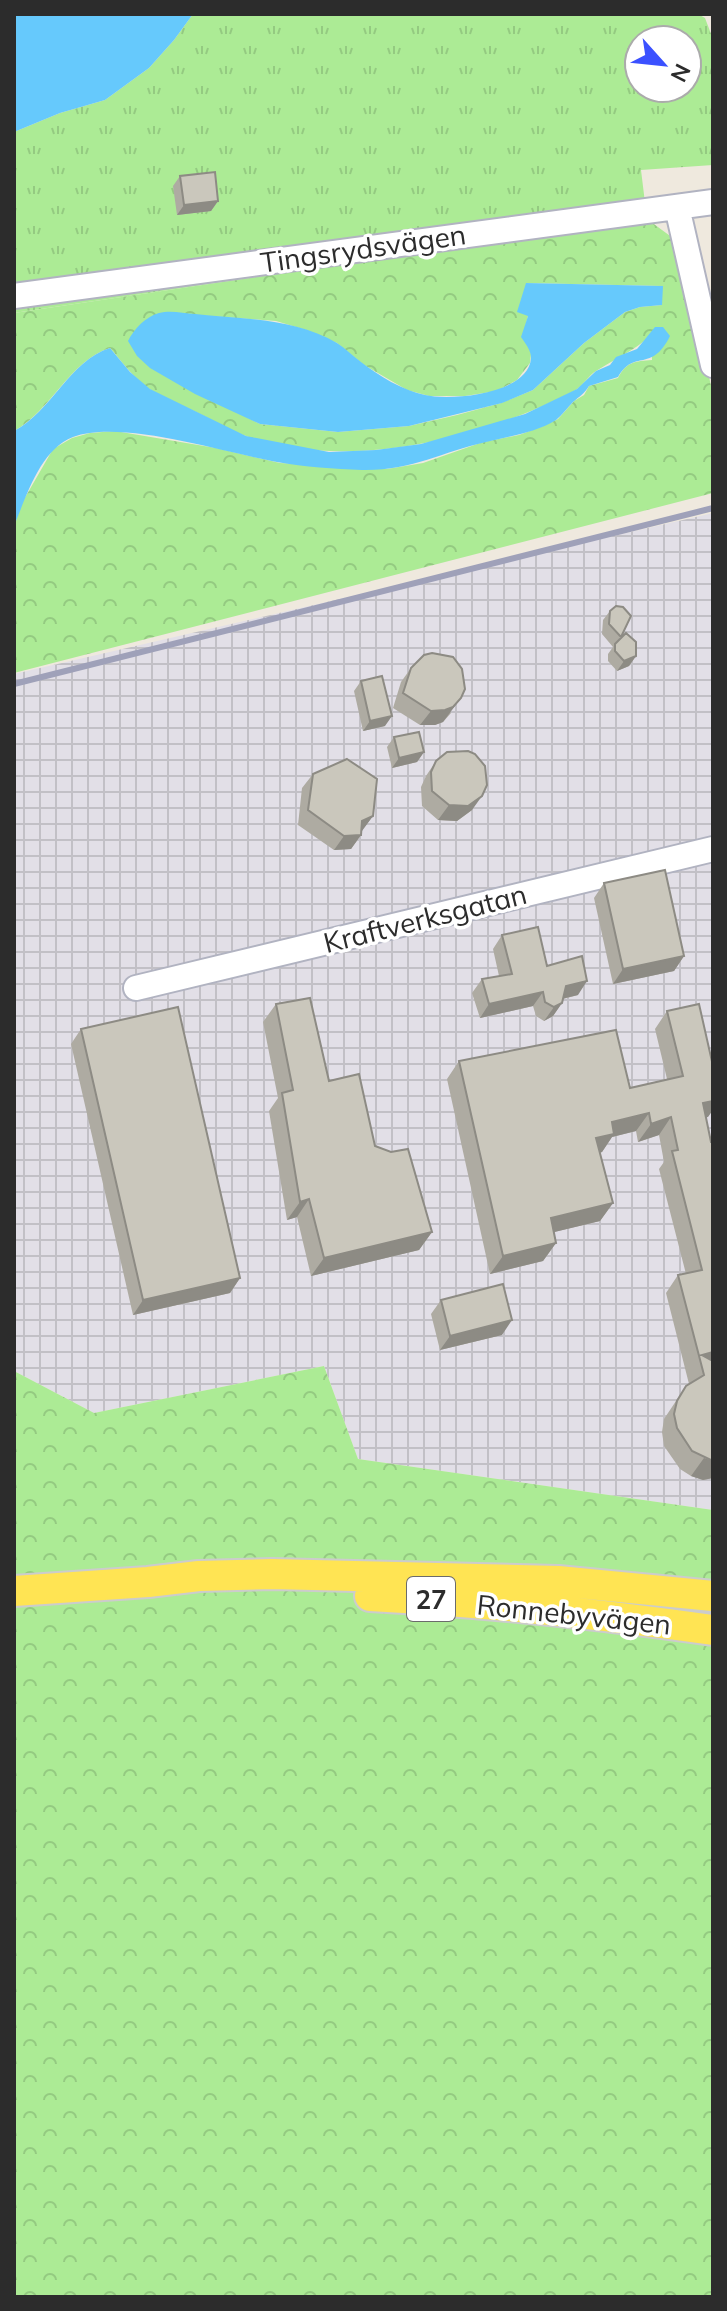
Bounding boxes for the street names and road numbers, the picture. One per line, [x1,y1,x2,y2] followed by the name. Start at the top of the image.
[258,216,468,280] street label: Tingsrydsvägen
[320,876,530,960] street label: Kraftverksgatan
[407,1577,455,1621] road number: 27
[475,1586,673,1642] street label: Ronnebyvägen

